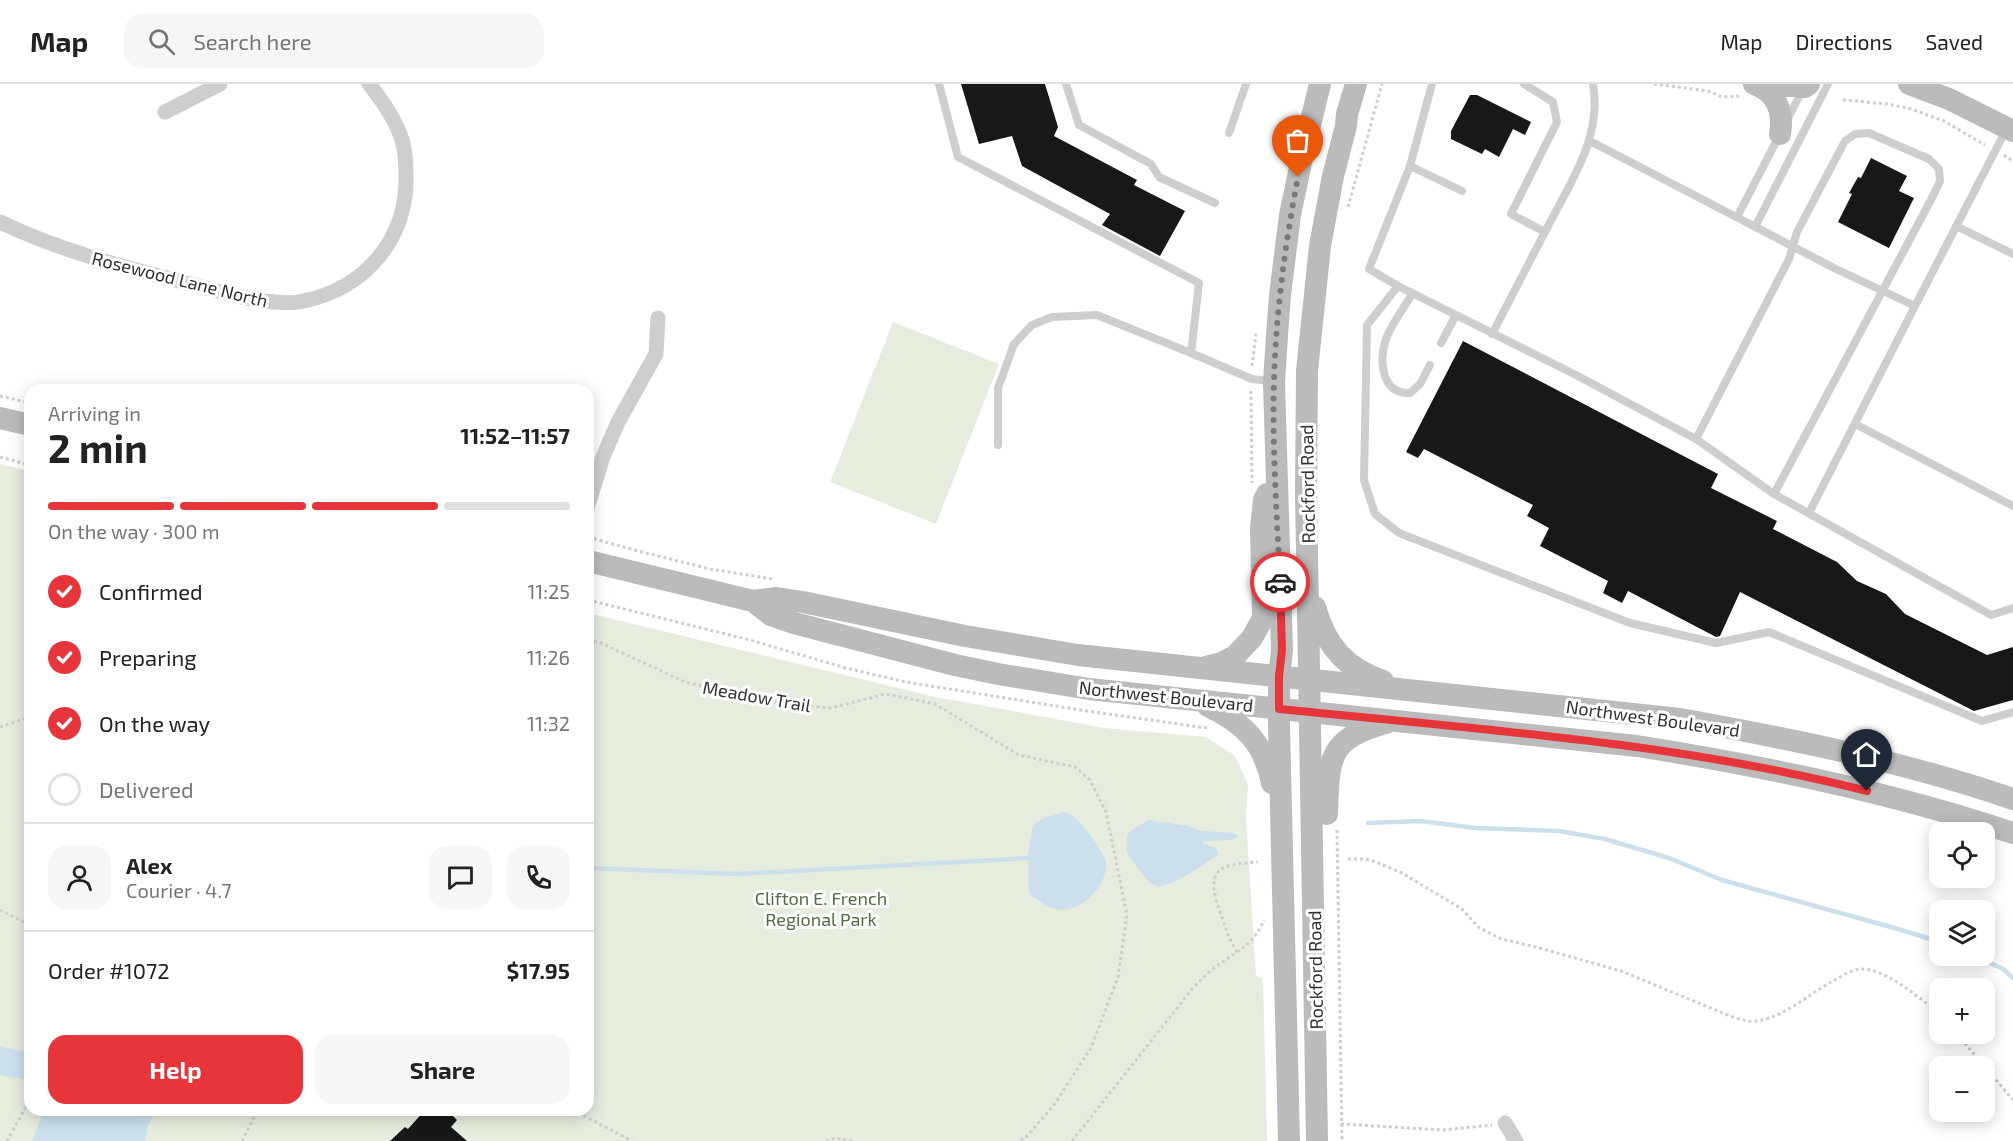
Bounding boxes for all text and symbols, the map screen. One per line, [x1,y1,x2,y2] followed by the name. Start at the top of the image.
[124,14,544,68] search box
[30,24,88,58] text: Map
[145,25,178,58] icon: search
[193,28,312,54] text: Search here
[1720,29,1763,54] text: Map
[1796,29,1892,54] text: Directions
[1925,29,1983,54] text: Saved
[1272,115,1323,177] pin
[1281,124,1314,157] icon: bag
[90,247,270,311] street label: Rosewood Lane North
[48,401,141,425] text: Arriving in
[460,422,570,448] text: 11:52–11:57
[48,424,148,471] text: 2 min
[1295,424,1319,544] street label: Rockford Road
[48,519,220,543] text: On the way · 300 m
[1250,552,1310,612] courier
[1264,566,1297,599] icon: car
[48,575,81,608] icon: check
[99,578,203,604] text: Confirmed
[527,579,570,603] text: 11:25
[48,641,81,674] icon: check
[99,644,197,670] text: Preparing
[527,645,570,669] text: 11:26
[701,676,814,716] street label: Meadow Trail
[1078,676,1254,716] street label: Northwest Boulevard
[1565,695,1741,741] street label: Northwest Boulevard
[48,707,81,740] icon: check
[99,710,210,736] text: On the way
[527,711,570,735] text: 11:32
[1841,729,1892,791] pin
[1850,738,1883,771] icon: home
[99,776,194,802] text: Delivered
[1929,822,1995,1122] map controls
[1929,822,1995,888] button: locate
[48,846,111,909] button: person
[429,846,492,909] button: chat
[507,846,570,909] button: phone
[126,852,172,878] text: Alex
[126,878,232,902] text: Courier · 4.7
[755,887,887,930] park label: Clifton E. French Regional Park
[1929,900,1995,966] button: layers
[1303,910,1327,1030] street label: Rockford Road
[48,957,170,983] text: Order #1072
[507,957,570,983] text: $17.95
[1929,978,1995,1044] button: +
[48,1035,303,1104] button: Help
[315,1035,570,1104] button: Share
[1929,1056,1995,1122] button: −

